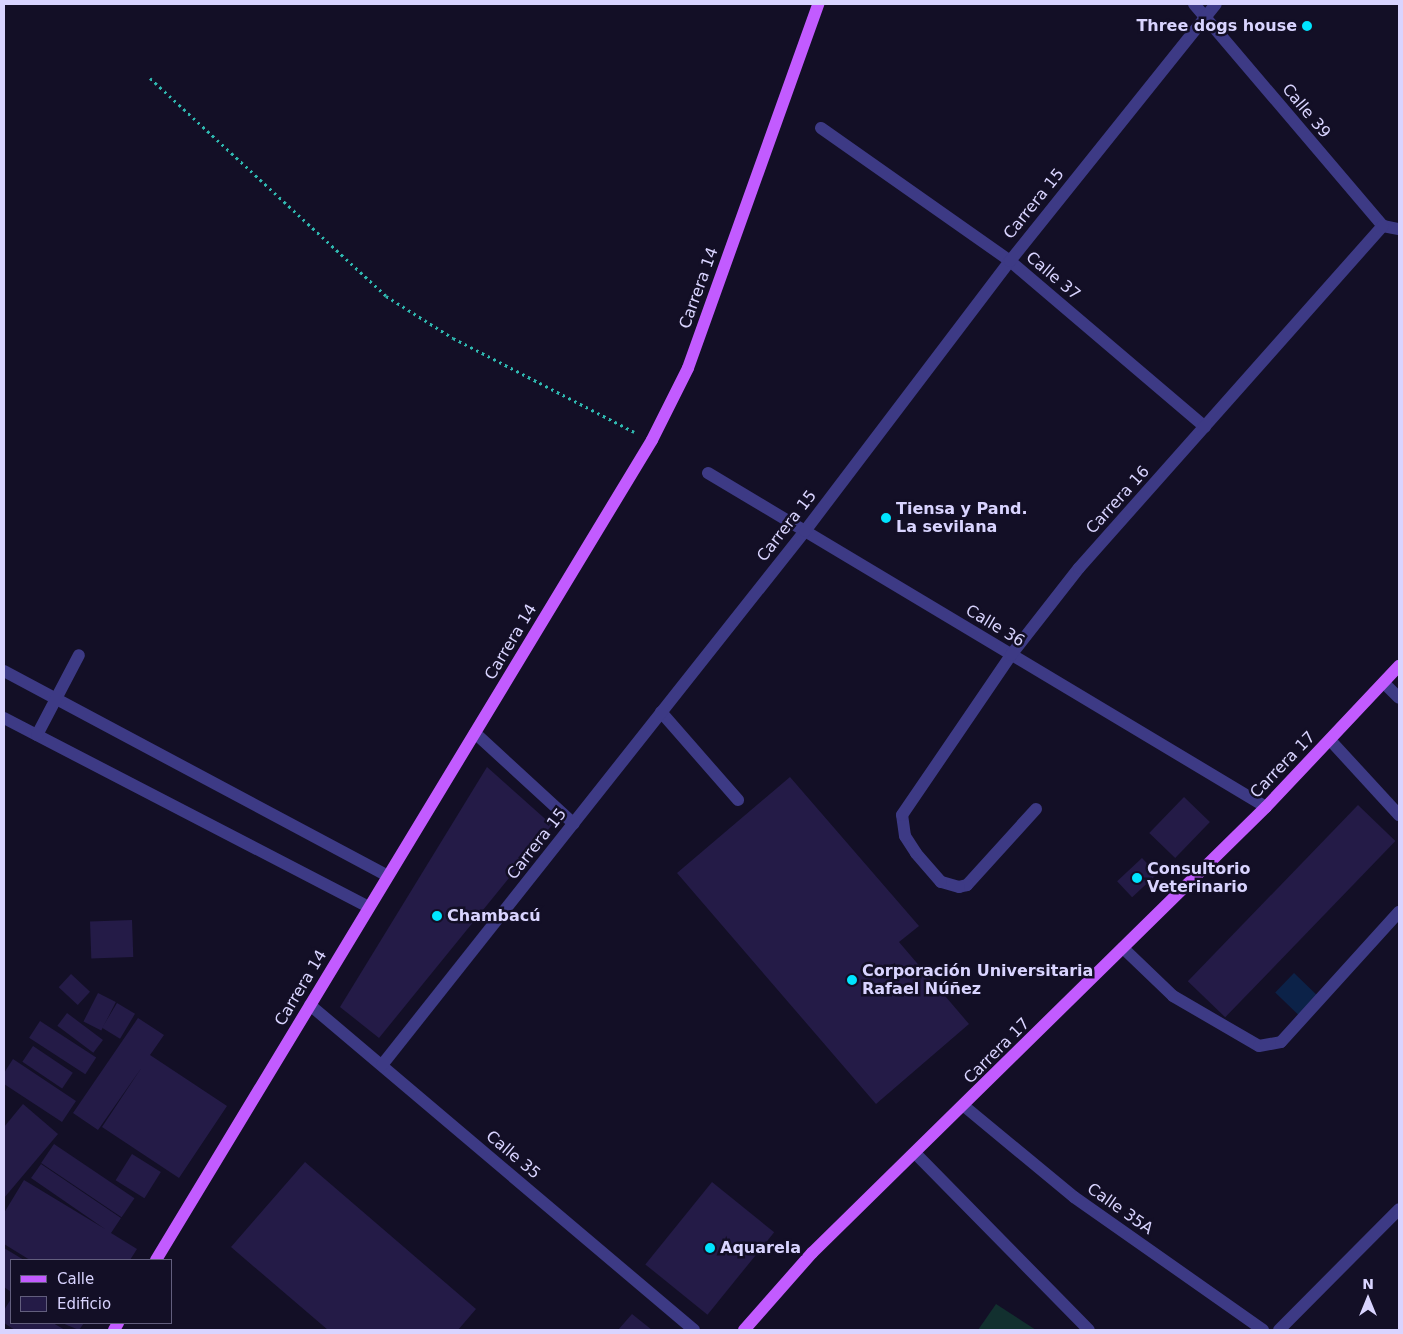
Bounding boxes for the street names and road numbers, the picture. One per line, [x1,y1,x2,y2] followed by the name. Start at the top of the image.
[1278,80,1334,142] street label: Calle 39
[1000,165,1068,243] street label: Carrera 15
[675,245,723,331] street label: Carrera 14
[1022,248,1084,304] street label: Calle 37
[1082,462,1154,538] street label: Carrera 16
[753,487,821,565] street label: Carrera 15
[481,601,541,683] street label: Carrera 14
[962,601,1028,651] street label: Calle 36
[1247,728,1319,802] street label: Carrera 17
[503,805,571,883] street label: Carrera 15
[271,947,331,1029] street label: Carrera 14
[960,1014,1034,1088] street label: Carrera 17
[482,1127,544,1183] street label: Calle 35
[1083,1179,1157,1239] street label: Calle 35A

